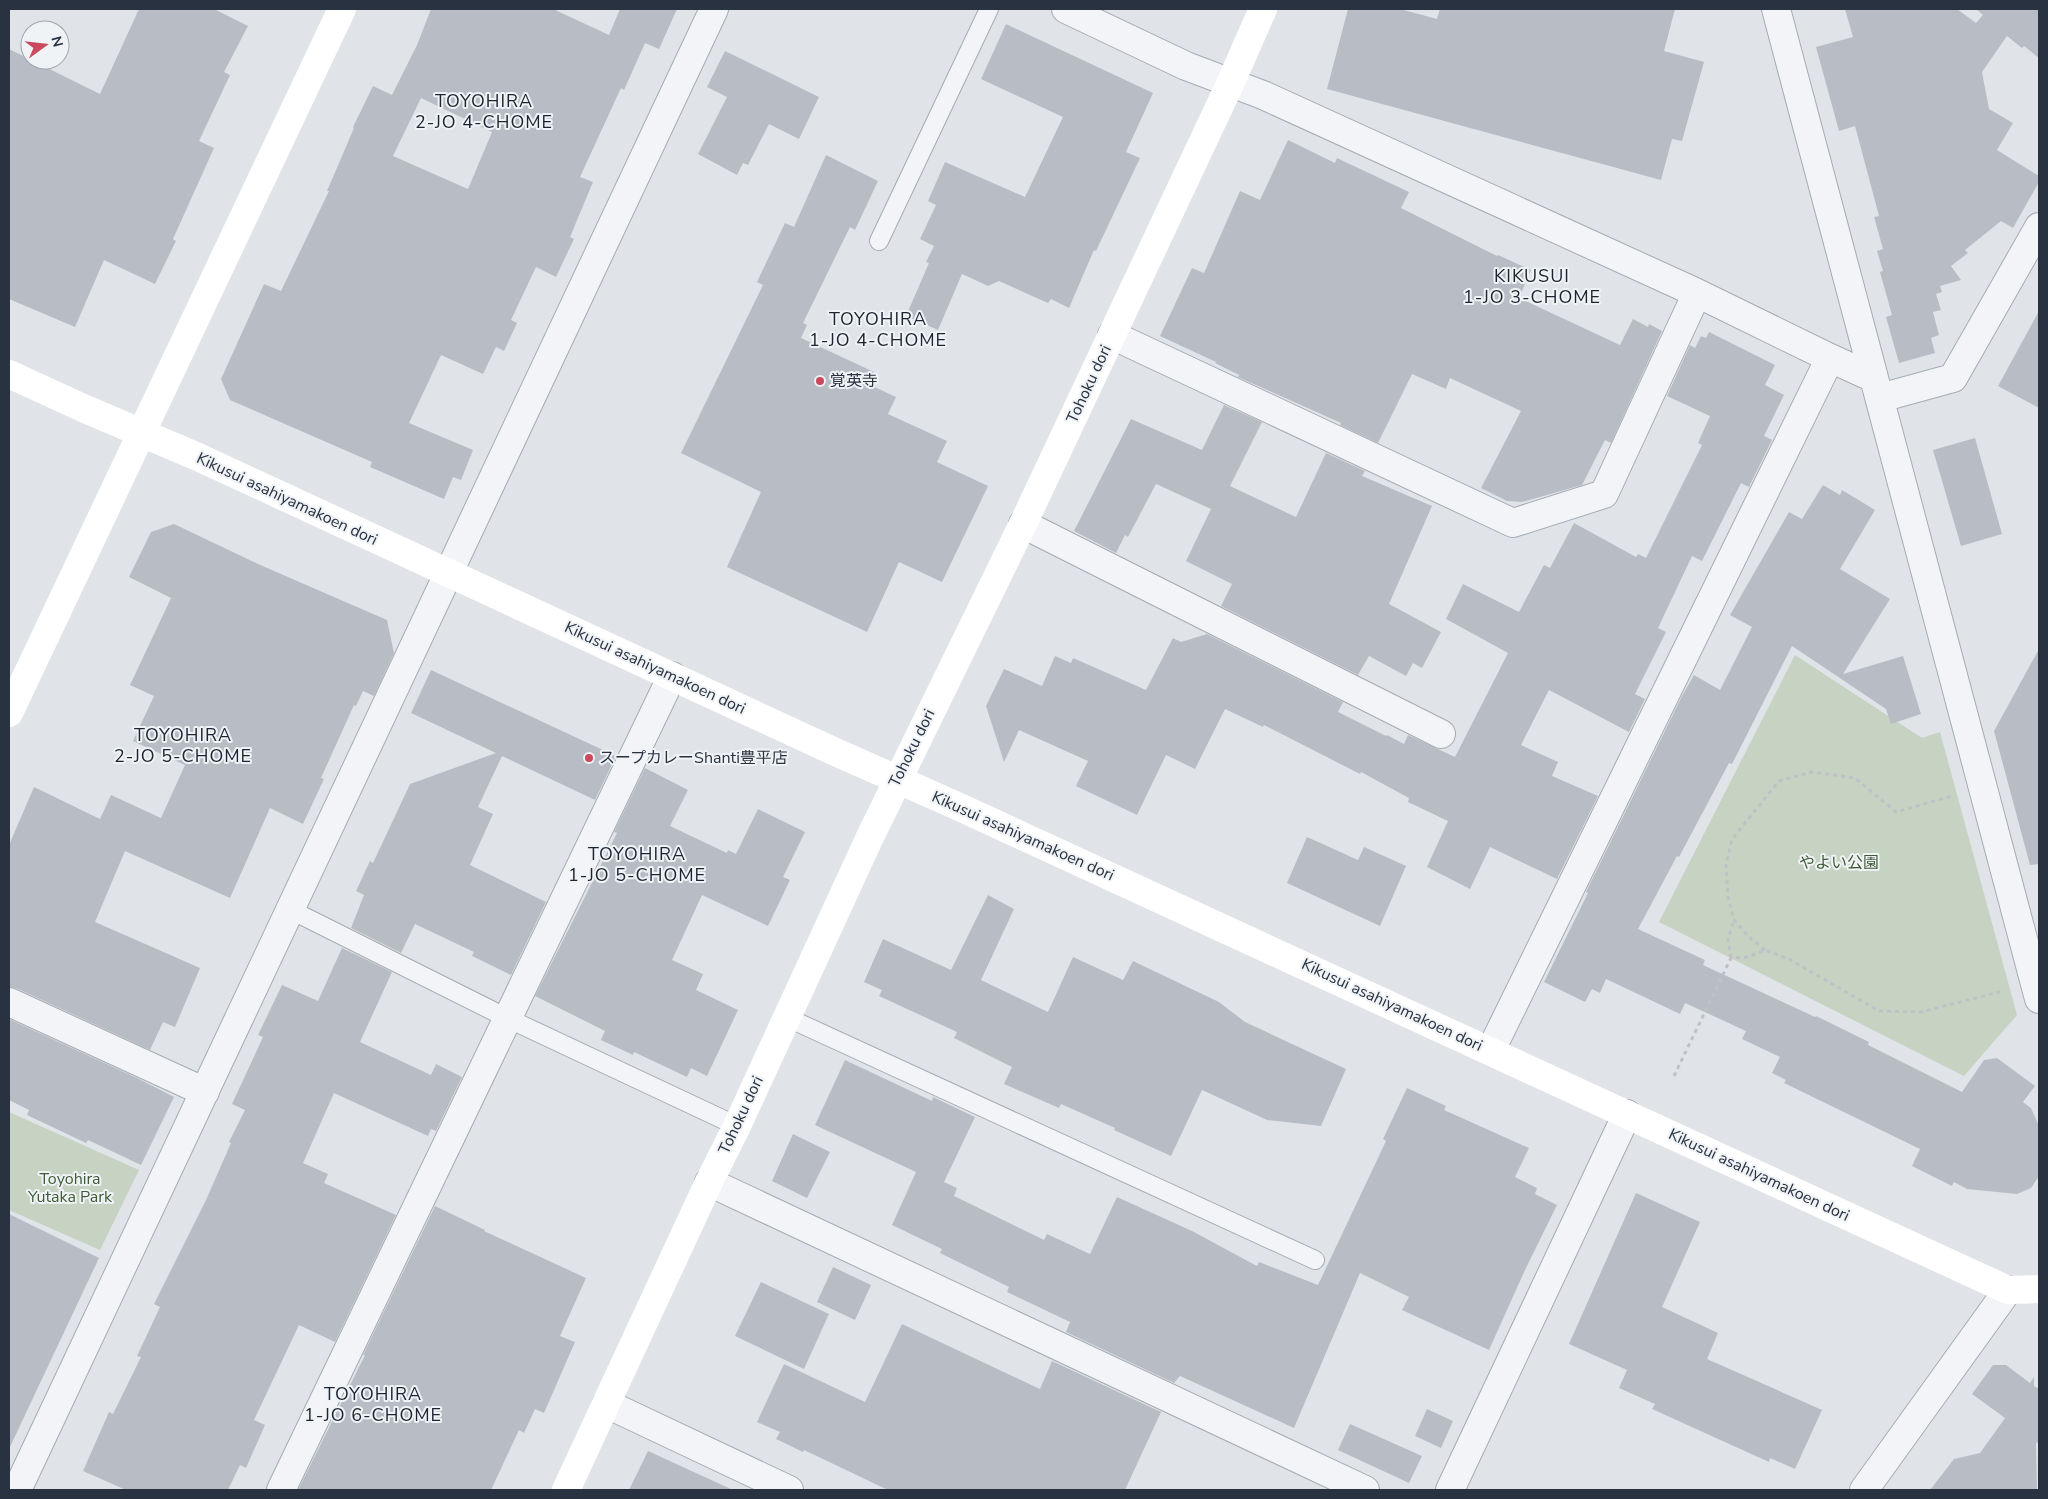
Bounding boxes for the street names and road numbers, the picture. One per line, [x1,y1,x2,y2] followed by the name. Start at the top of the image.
[1061,341,1117,427] street label: Tohoku dori
[193,447,381,551] street label: Kikusui asahiyamakoen dori
[561,616,749,720] street label: Kikusui asahiyamakoen dori
[884,705,940,791] street label: Tohoku dori
[928,786,1118,886] street label: Kikusui asahiyamakoen dori
[1298,953,1486,1057] street label: Kikusui asahiyamakoen dori
[713,1072,769,1158] street label: Tohoku dori
[1665,1123,1853,1227] street label: Kikusui asahiyamakoen dori

